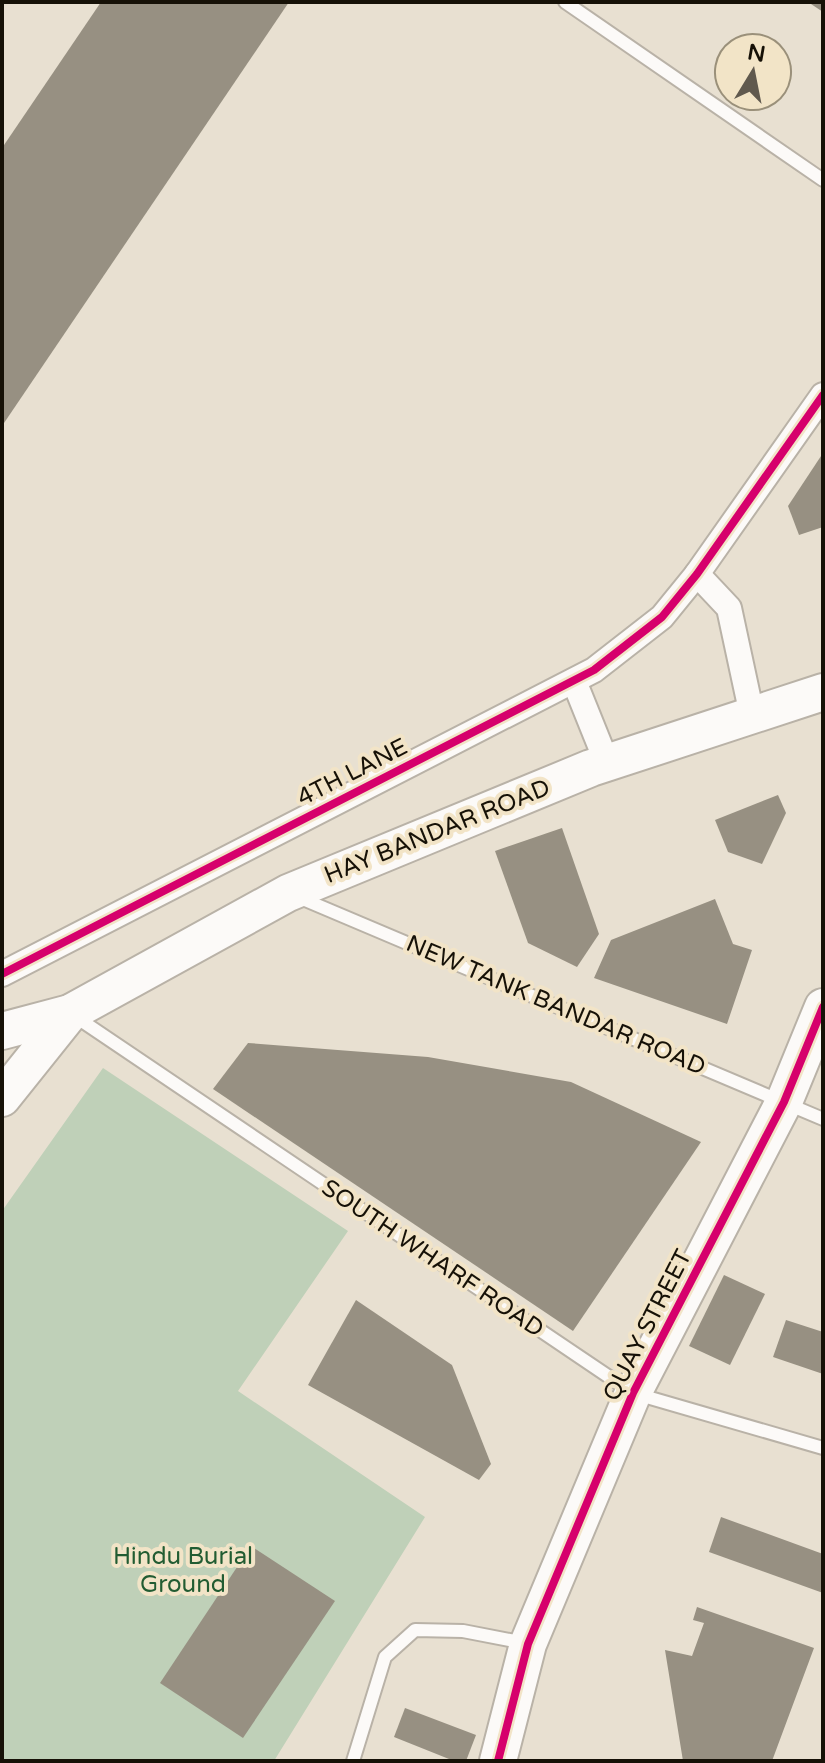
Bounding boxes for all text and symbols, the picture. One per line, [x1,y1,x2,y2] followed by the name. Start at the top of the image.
[713,32,793,112] north arrow
[745,39,767,68] text: N
[292,732,412,813] street label: 4TH LANE
[320,773,554,890] street label: HAY BANDAR ROAD
[402,929,710,1082] street label: NEW TANK BANDAR ROAD
[316,1173,549,1344] street label: SOUTH WHARF ROAD
[597,1244,698,1406] street label: QUAY STREET
[113,1542,253,1599] park label: Hindu Burial Ground

